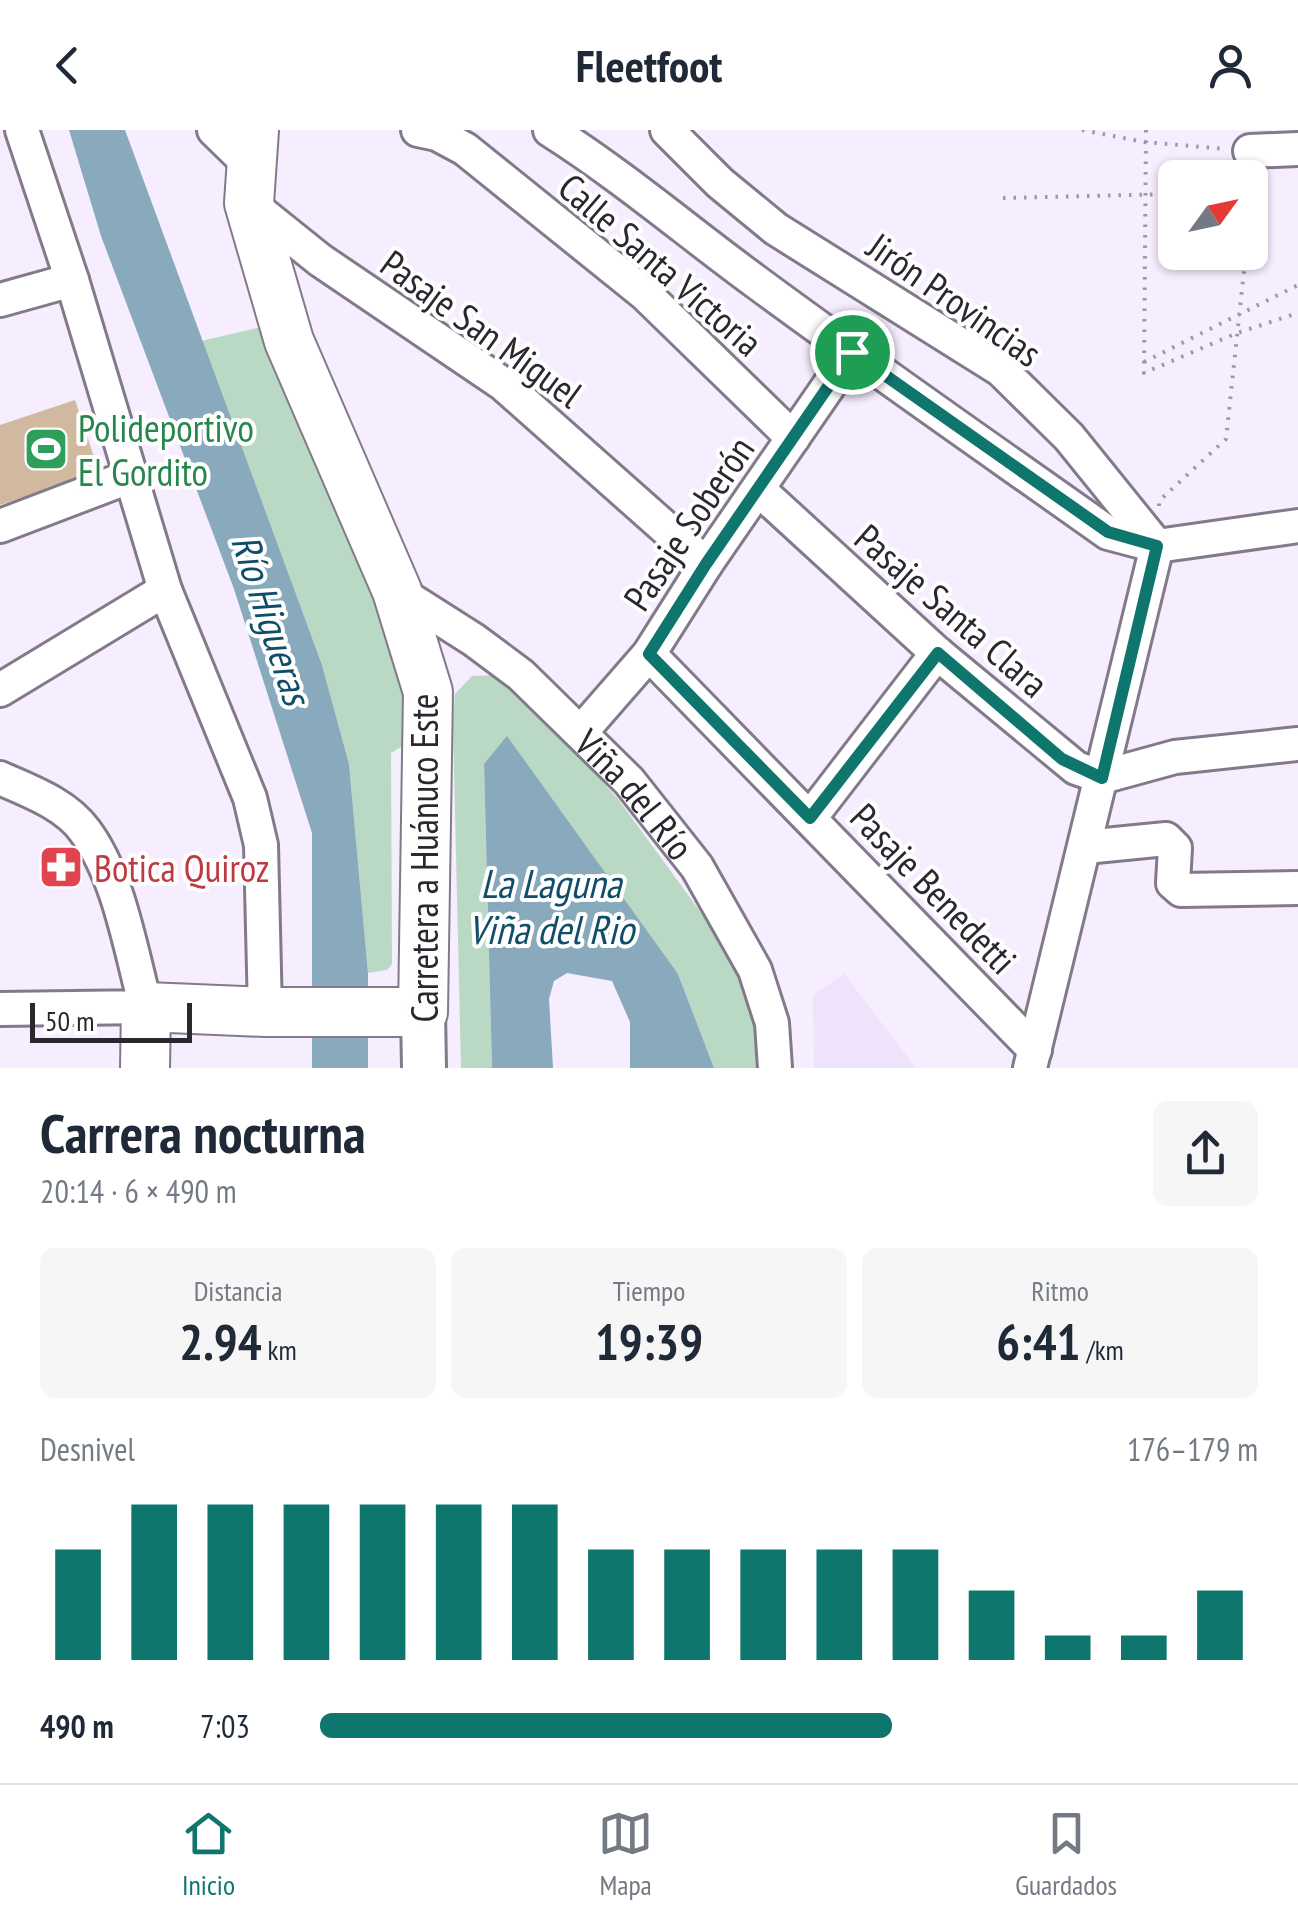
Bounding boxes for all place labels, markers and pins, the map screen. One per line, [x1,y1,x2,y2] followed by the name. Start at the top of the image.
[810,310,895,395] pin
[78,403,254,496] place label: Polideportivo El Gordito
[23,426,69,472] sports icon: Polideportivo El Gordito
[94,843,269,892] place label: Botica Quiroz
[38,844,84,890] pharmacy icon: Botica Quiroz

